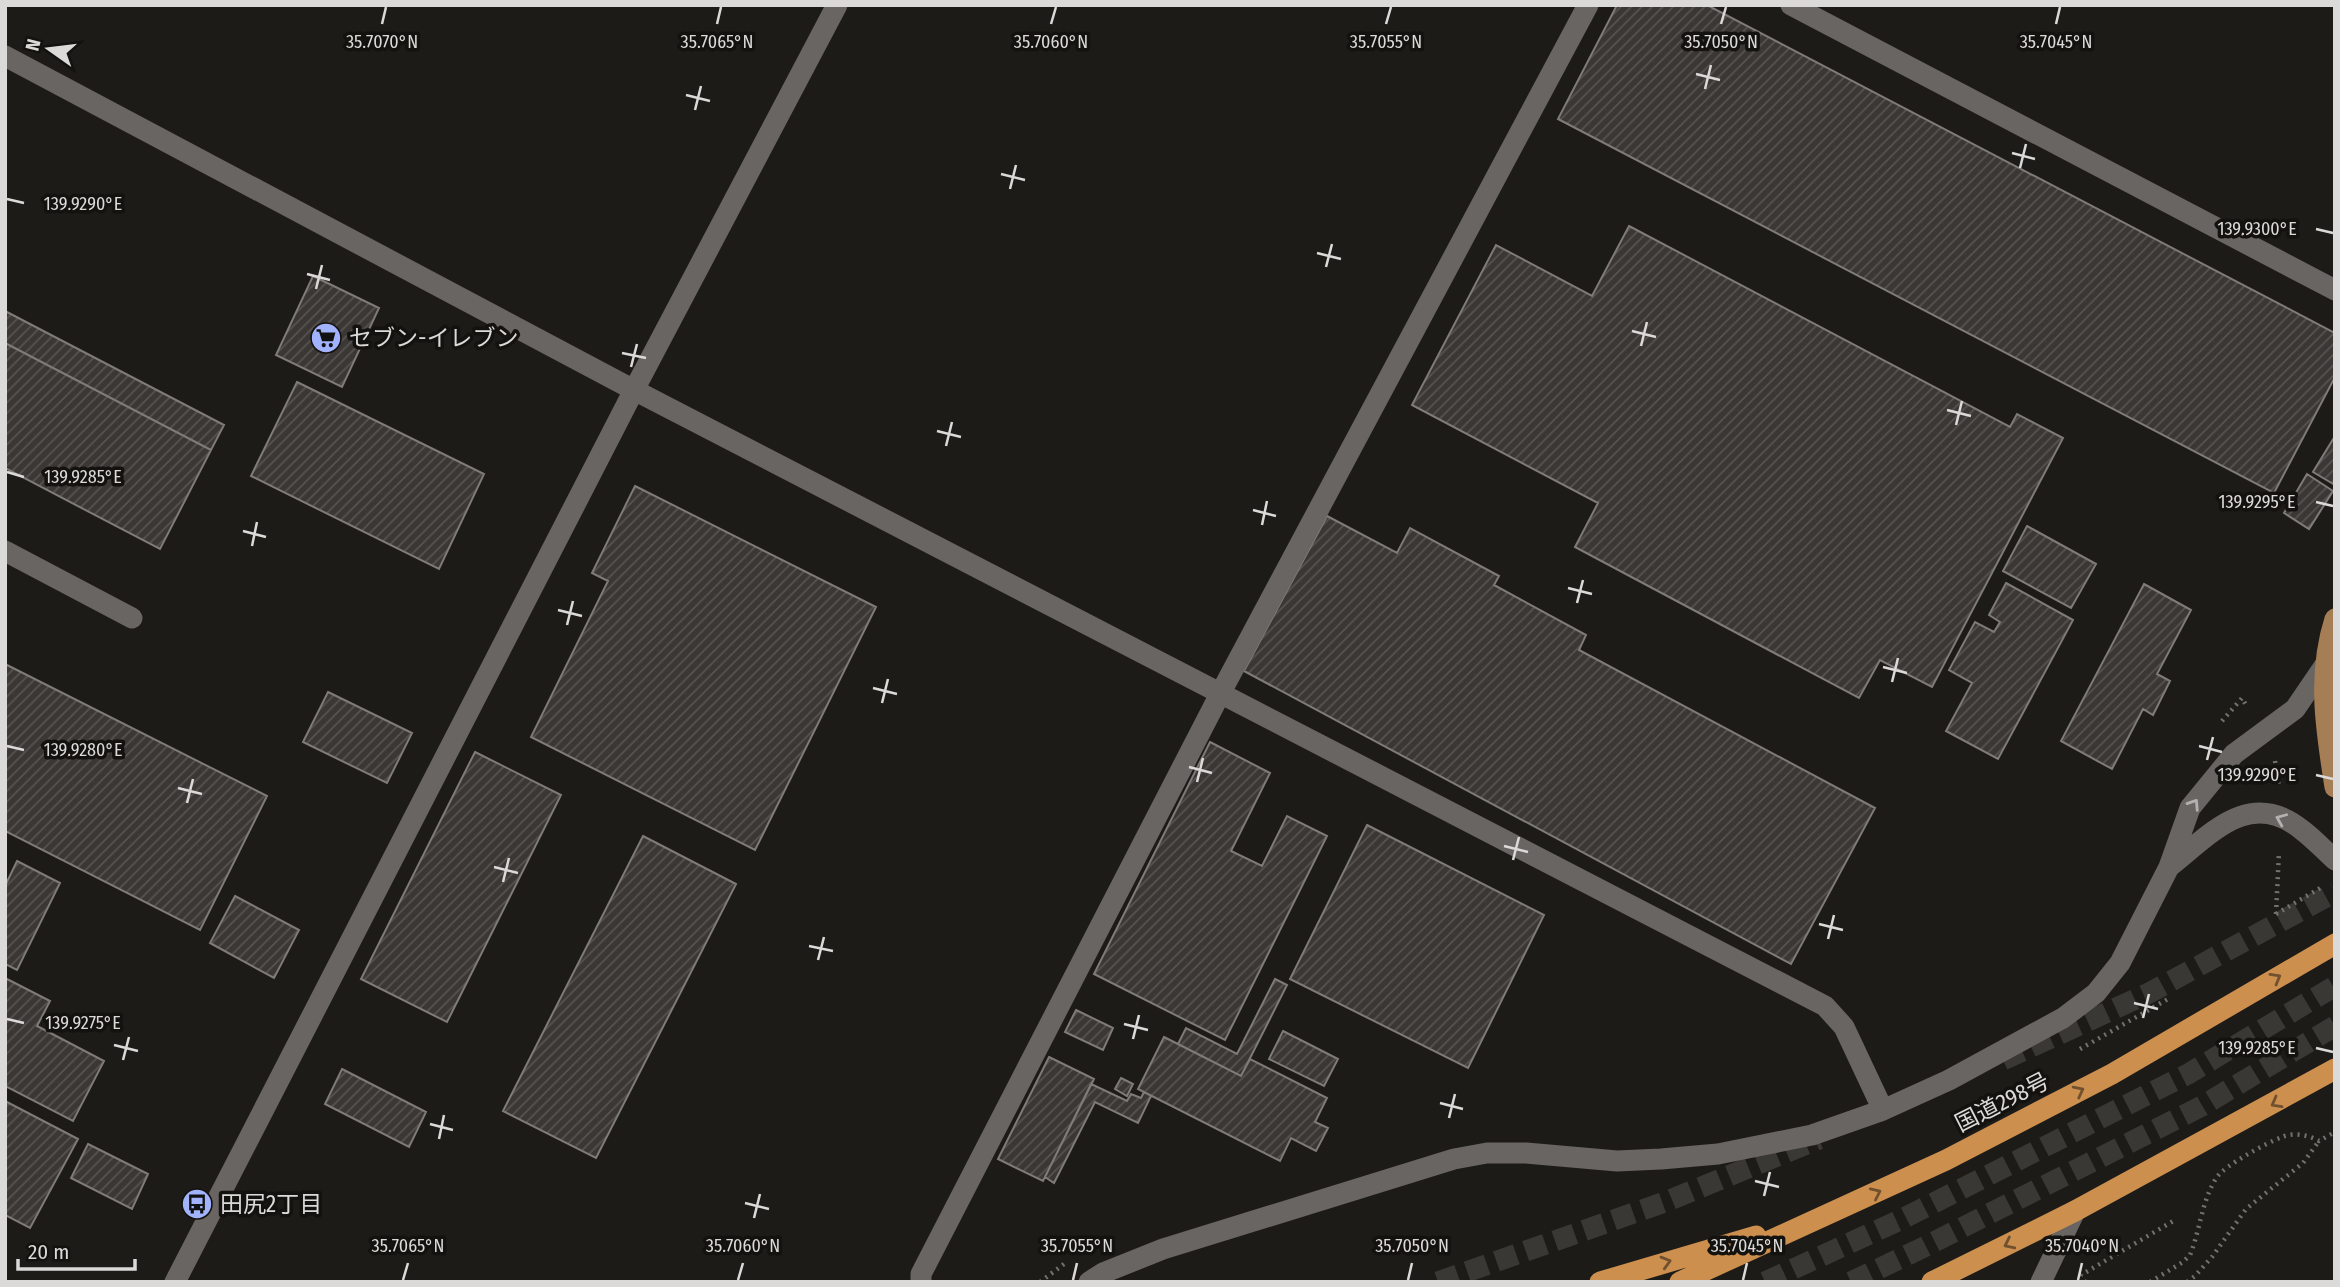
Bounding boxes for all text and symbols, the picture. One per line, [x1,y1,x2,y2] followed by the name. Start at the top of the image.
[14,14,84,84] north arrow
[346,31,418,53] text: 35.7070°N
[681,31,753,53] text: 35.7065°N
[1014,31,1088,53] text: 35.7060°N
[1350,31,1422,53] text: 35.7055°N
[1684,31,1758,53] text: 35.7050°N
[2020,31,2092,53] text: 35.7045°N
[20,37,46,53] text: N
[44,193,122,215] text: 139.9290°E
[2217,218,2297,240] text: 139.9300°E
[309,321,343,355] supermarket icon: セブン-イレブン
[349,324,519,352] place label: セブン-イレブン
[44,466,122,488] text: 139.9285°E
[2218,491,2296,513] text: 139.9295°E
[44,739,122,761] text: 139.9280°E
[2218,764,2296,786] text: 139.9290°E
[2186,799,2198,812] one-way arrow
[2276,814,2288,828] one-way arrow
[2269,973,2282,986] one-way arrow
[45,1012,121,1034] text: 139.9275°E
[2218,1037,2296,1059] text: 139.9285°E
[1950,1066,2054,1138] street label: 国道298号
[2072,1086,2084,1100] one-way arrow
[2270,1095,2283,1108] one-way arrow
[180,1187,214,1221] bus stop icon: 田尻2丁目
[1868,1187,1881,1201] one-way arrow
[220,1190,322,1218] place label: 田尻2丁目
[18,1228,135,1272] scale bar
[372,1235,444,1257] text: 35.7065°N
[706,1235,780,1257] text: 35.7060°N
[1041,1235,1113,1257] text: 35.7055°N
[1375,1235,1449,1257] text: 35.7050°N
[1711,1235,1783,1257] text: 35.7045°N
[2004,1235,2016,1249] one-way arrow
[2045,1235,2119,1257] text: 35.7040°N
[28,1239,69,1265] text: 20 m
[1660,1256,1672,1271] one-way arrow

